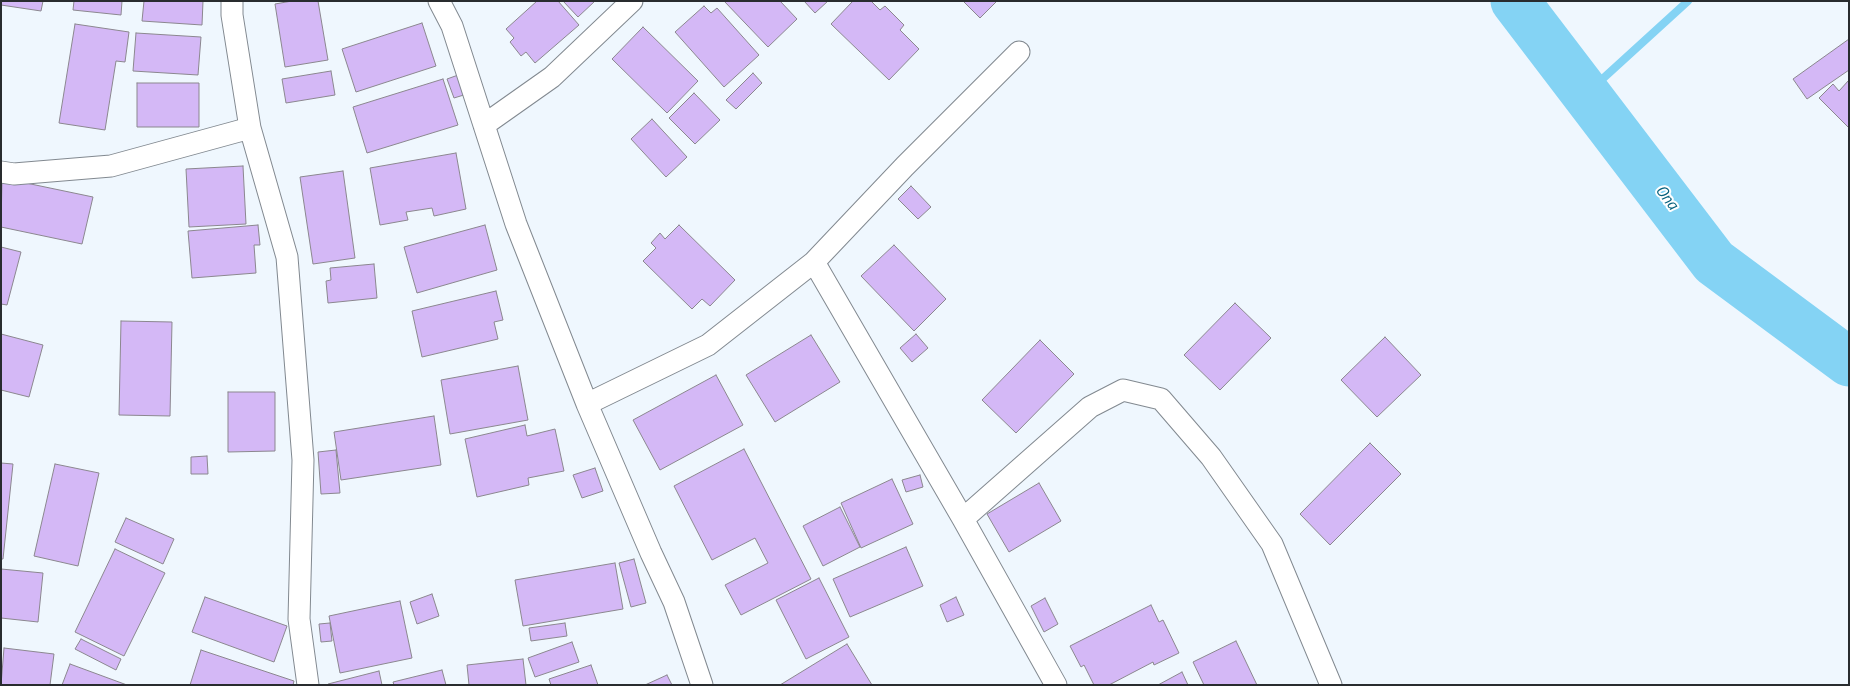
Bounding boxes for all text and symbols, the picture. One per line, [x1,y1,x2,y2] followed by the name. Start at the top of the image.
[1651,182,1681,214] water label: Ona

